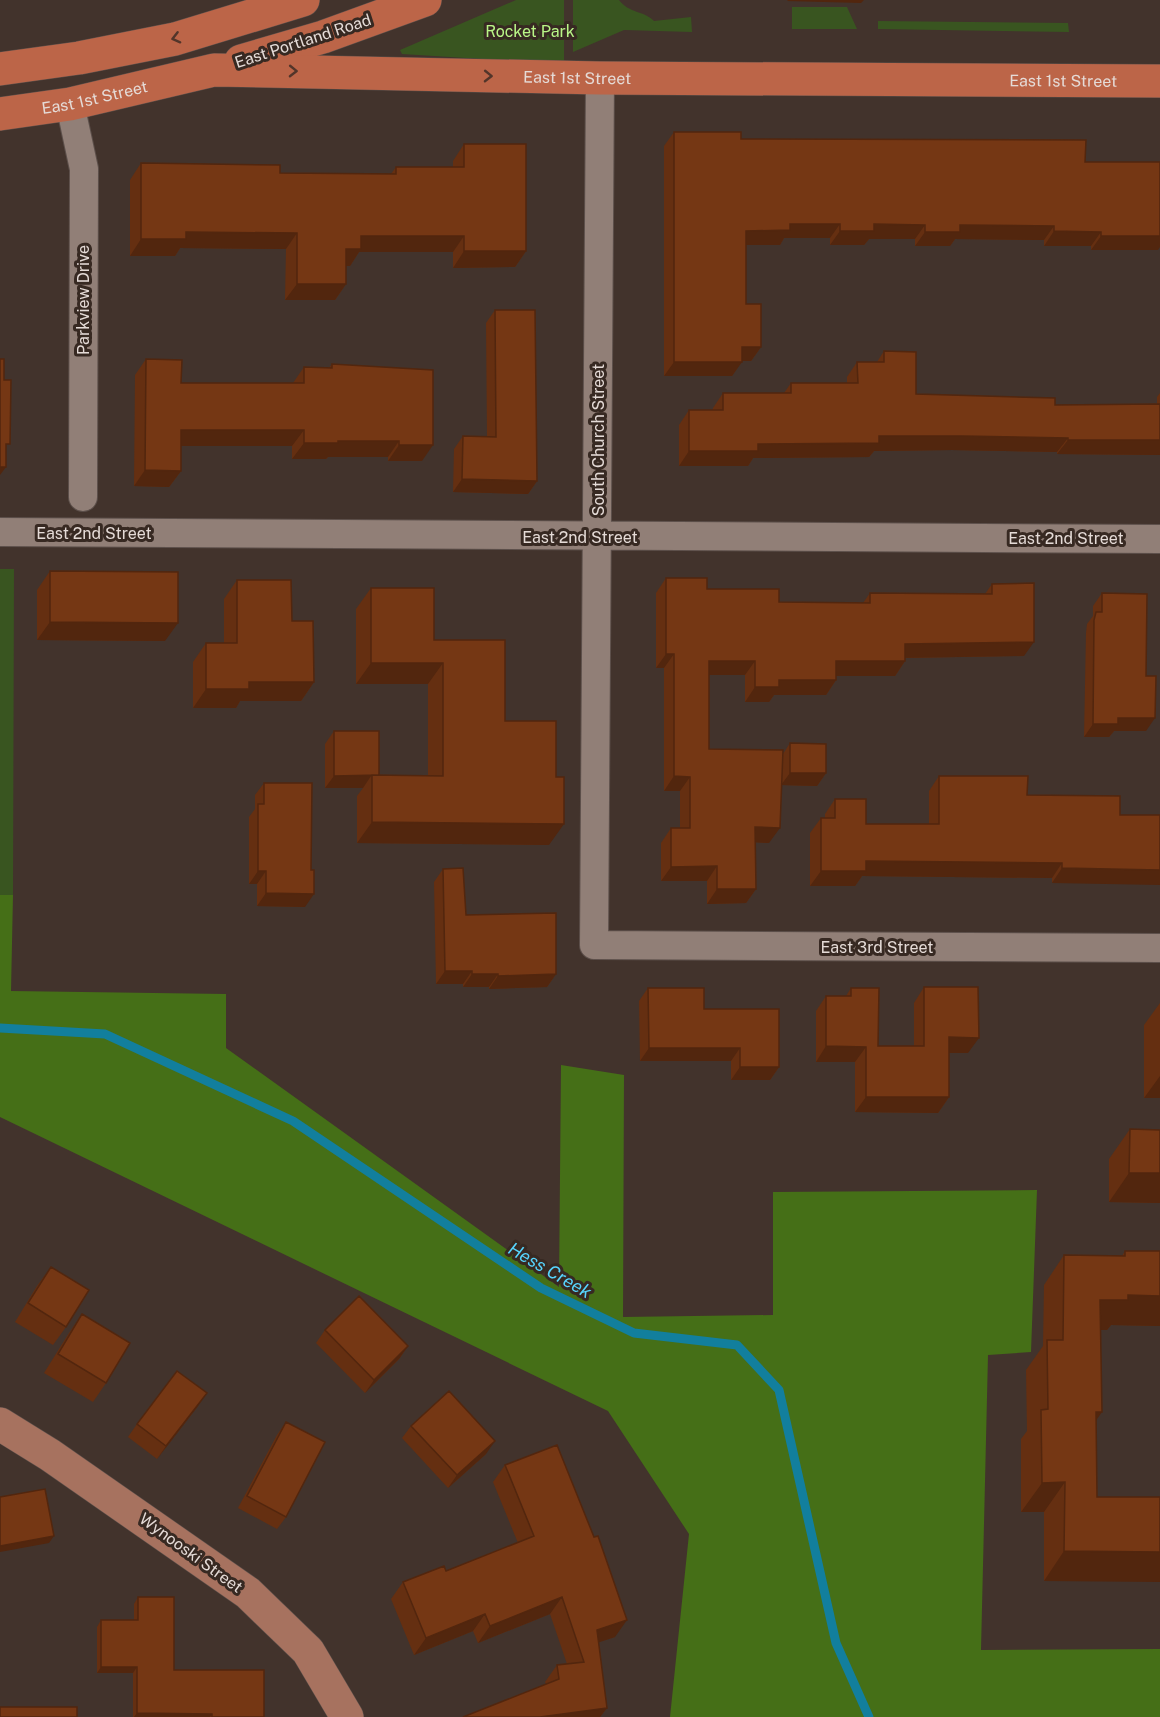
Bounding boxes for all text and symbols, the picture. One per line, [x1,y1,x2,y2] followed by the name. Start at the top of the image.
[232,10,374,72] street label: East Portland Road
[485,22,575,41] park label: Rocket Park
[172,31,182,44] one-way arrow
[289,65,298,78] one-way arrow
[523,67,631,88] street label: East 1st Street
[484,70,493,82] one-way arrow
[1009,71,1117,90] street label: East 1st Street
[40,77,149,117] street label: East 1st Street
[74,245,93,355] street label: Parkview Drive
[589,364,608,516] street label: South Church Street
[36,524,152,543] street label: East 2nd Street
[522,528,638,547] street label: East 2nd Street
[1008,529,1124,548] street label: East 2nd Street
[821,938,934,957] street label: East 3rd Street
[505,1238,596,1302] water label: Hess Creek
[136,1509,246,1597] street label: Wynooski Street

